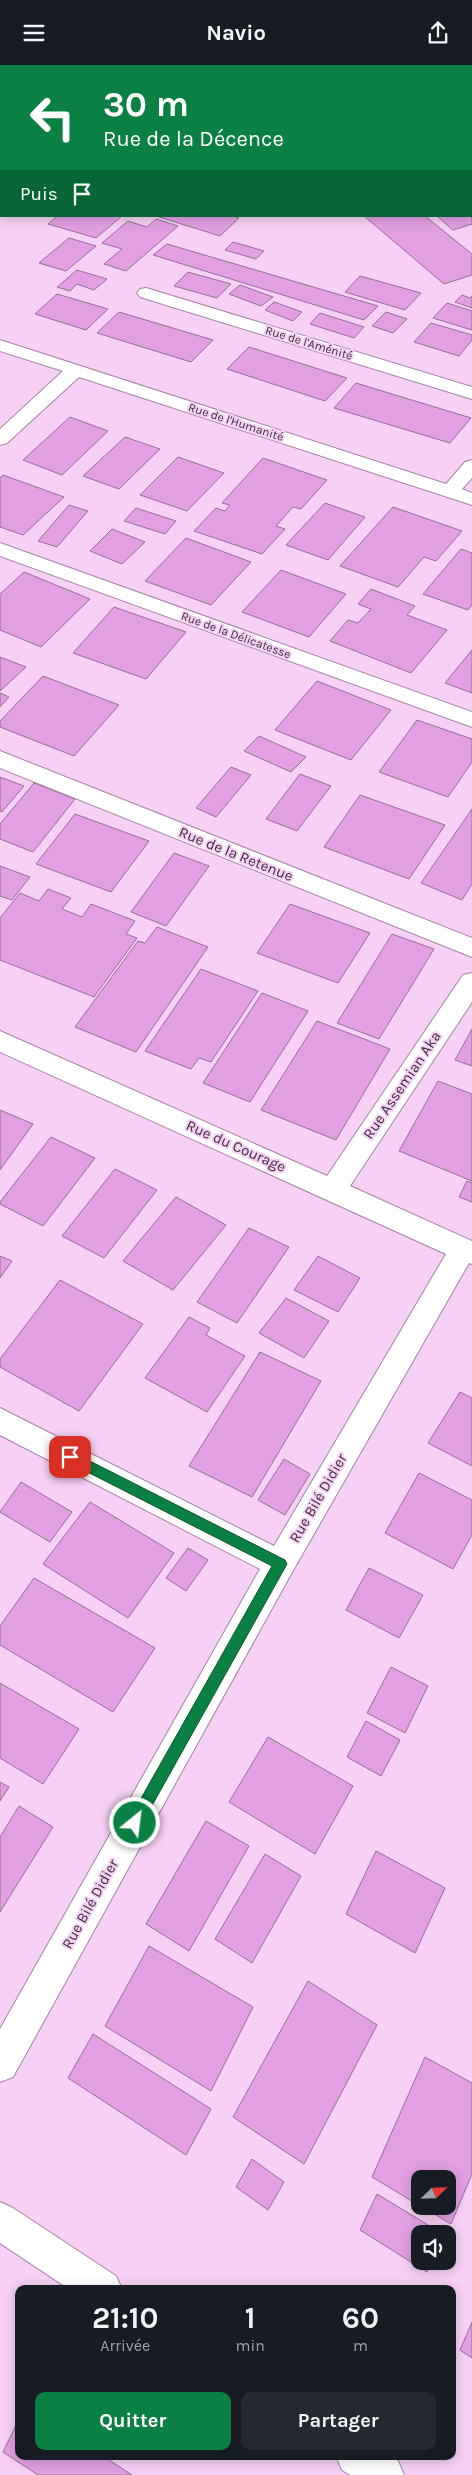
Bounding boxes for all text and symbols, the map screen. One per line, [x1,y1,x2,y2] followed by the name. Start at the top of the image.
[20,19,48,47] icon: menu
[424,19,452,47] icon: share
[206,20,266,46] text: Navio
[103,84,189,125] text: 30 m
[20,85,85,150] icon: left
[103,126,284,152] text: Rue de la Décence
[68,180,96,208] icon: arrive
[20,183,58,205] text: Puis
[264,323,354,363] street label: Rue de l'Aménité
[187,400,285,444] street label: Rue de l'Humanité
[179,609,293,661] street label: Rue de la Délicatesse
[176,823,296,885] street label: Rue de la Retenue
[359,1028,445,1142] street label: Rue Assemian Aka
[183,1116,289,1176] street label: Rue du Courage
[49,1436,91,1478] pin
[56,1443,84,1471] icon: arrive
[285,1450,351,1546] street label: Rue Bilé Didier
[108,1796,160,1848] position arrow
[58,1856,122,1952] street label: Rue Bilé Didier
[411,2170,456,2215] north arrow
[411,2170,456,2270] map controls
[411,2225,456,2270] button: sound
[92,2300,159,2336] text: 21:10
[245,2300,256,2336] text: 1
[342,2300,379,2336] text: 60
[100,2336,150,2355] text: Arrivée
[235,2336,265,2355] text: min
[353,2336,368,2355] text: m
[35,2392,231,2450] button: Quitter
[241,2392,436,2450] button: Partager

